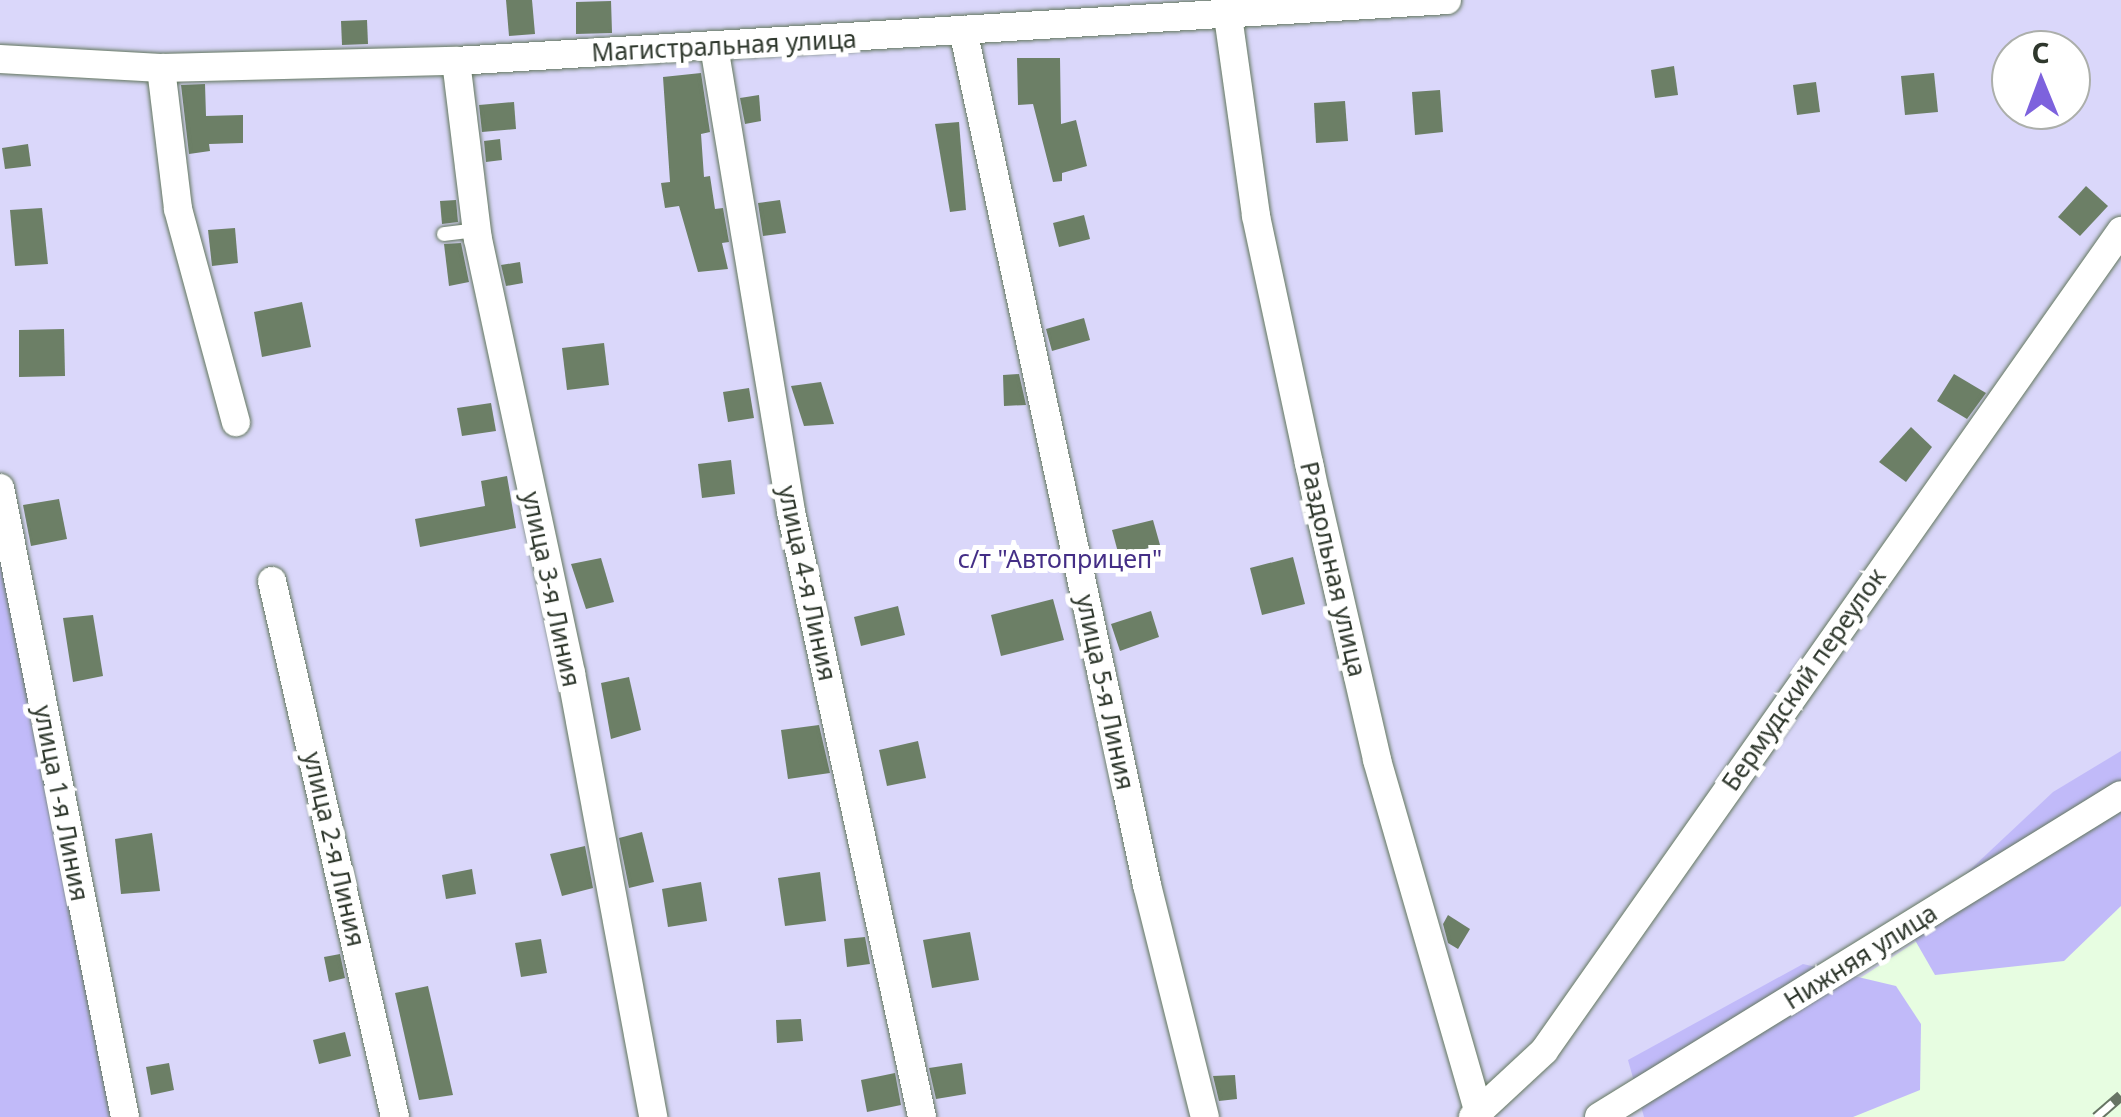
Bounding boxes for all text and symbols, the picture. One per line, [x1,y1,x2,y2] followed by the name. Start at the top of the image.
[591,23,857,67] street label: Магистральная улица
[1991,30,2091,130] north arrow
[2031,33,2050,71] text: С
[1295,458,1373,680] street label: Раздольная улица
[773,483,843,683] street label: улица 4-я Линия
[517,489,587,689] street label: улица 3-я Линия
[958,543,1162,573] park label: с/т "Автоприцеп"
[1715,562,1891,796] street label: Бермудский переулок
[1071,592,1141,792] street label: улица 5-я Линия
[28,703,96,903] street label: улица 1-я Линия
[298,749,372,949] street label: улица 2-я Линия
[1778,897,1942,1015] street label: Нижняя улица

